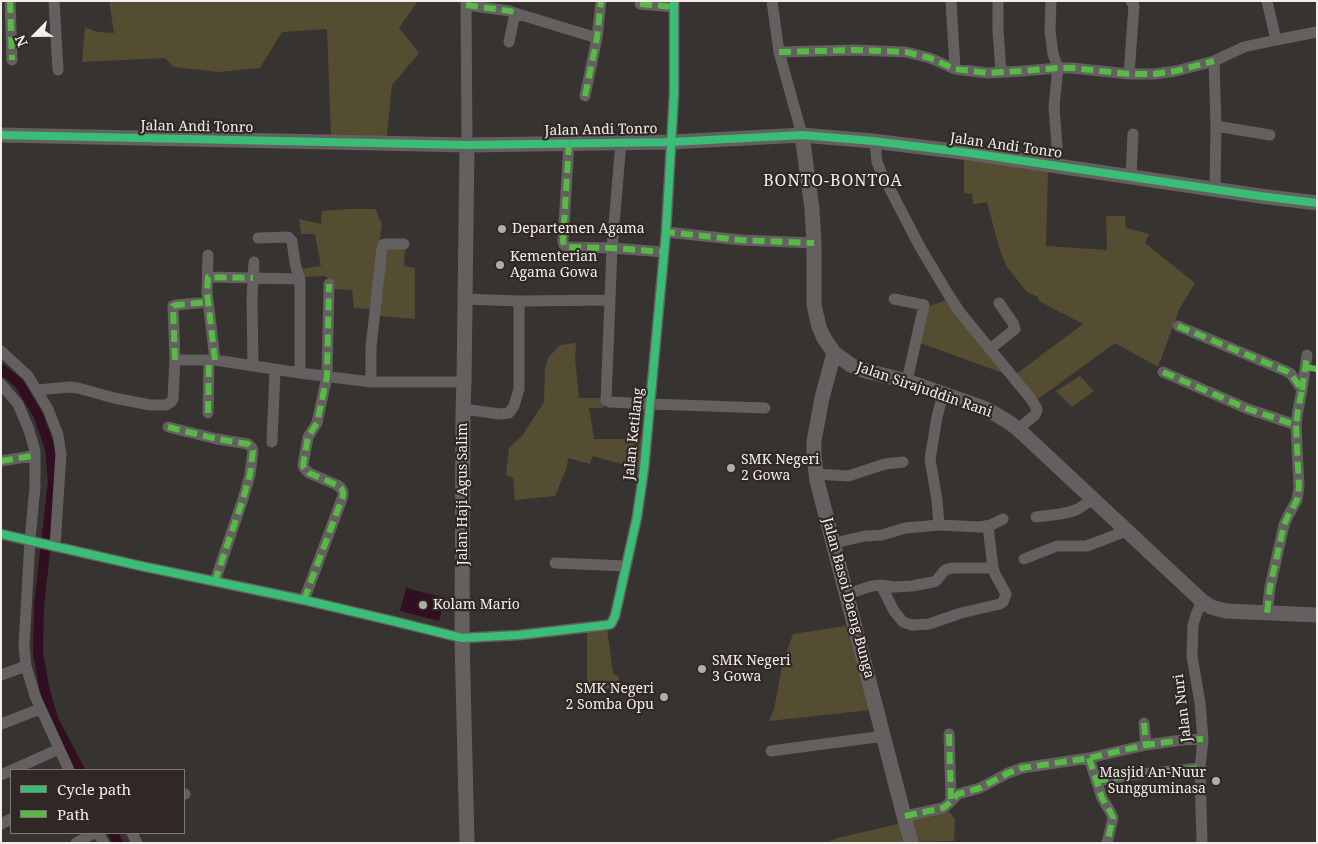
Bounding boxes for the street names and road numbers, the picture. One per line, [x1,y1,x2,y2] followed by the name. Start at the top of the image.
[140,118,254,136] street label: Jalan Andi Tonro
[544,121,658,139] street label: Jalan Andi Tonro
[949,130,1063,162] street label: Jalan Andi Tonro
[854,359,994,421] street label: Jalan Sirajuddin Rani
[621,387,647,481] street label: Jalan Ketilang
[455,423,471,565] street label: Jalan Haji Agus Salim
[818,516,878,680] street label: Jalan Basoi Daeng Bunga
[1170,673,1196,743] street label: Jalan Nuri

